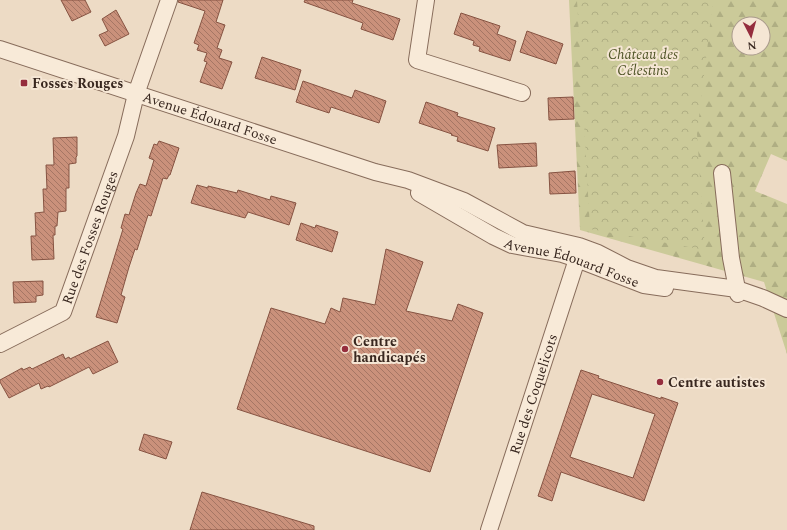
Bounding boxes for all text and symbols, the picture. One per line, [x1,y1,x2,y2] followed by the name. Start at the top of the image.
[731,16,771,56] north arrow
[747,37,757,54] text: N
[608,44,678,81] park label: Château des Célestins
[32,73,124,94] place label: Fosses Rouges
[19,78,29,88] marker: Fosses Rouges
[140,86,280,150] street label: Avenue Édouard Fosse
[57,168,124,307] street label: Rue des Fosses Rouges
[500,233,642,293] street label: Avenue Édouard Fosse
[353,331,426,368] place label: Centre handicapés
[504,331,563,457] street label: Rue des Coquelicots
[340,344,350,354] marker: Centre handicapés
[668,372,765,393] place label: Centre autistes
[655,377,665,387] marker: Centre autistes

